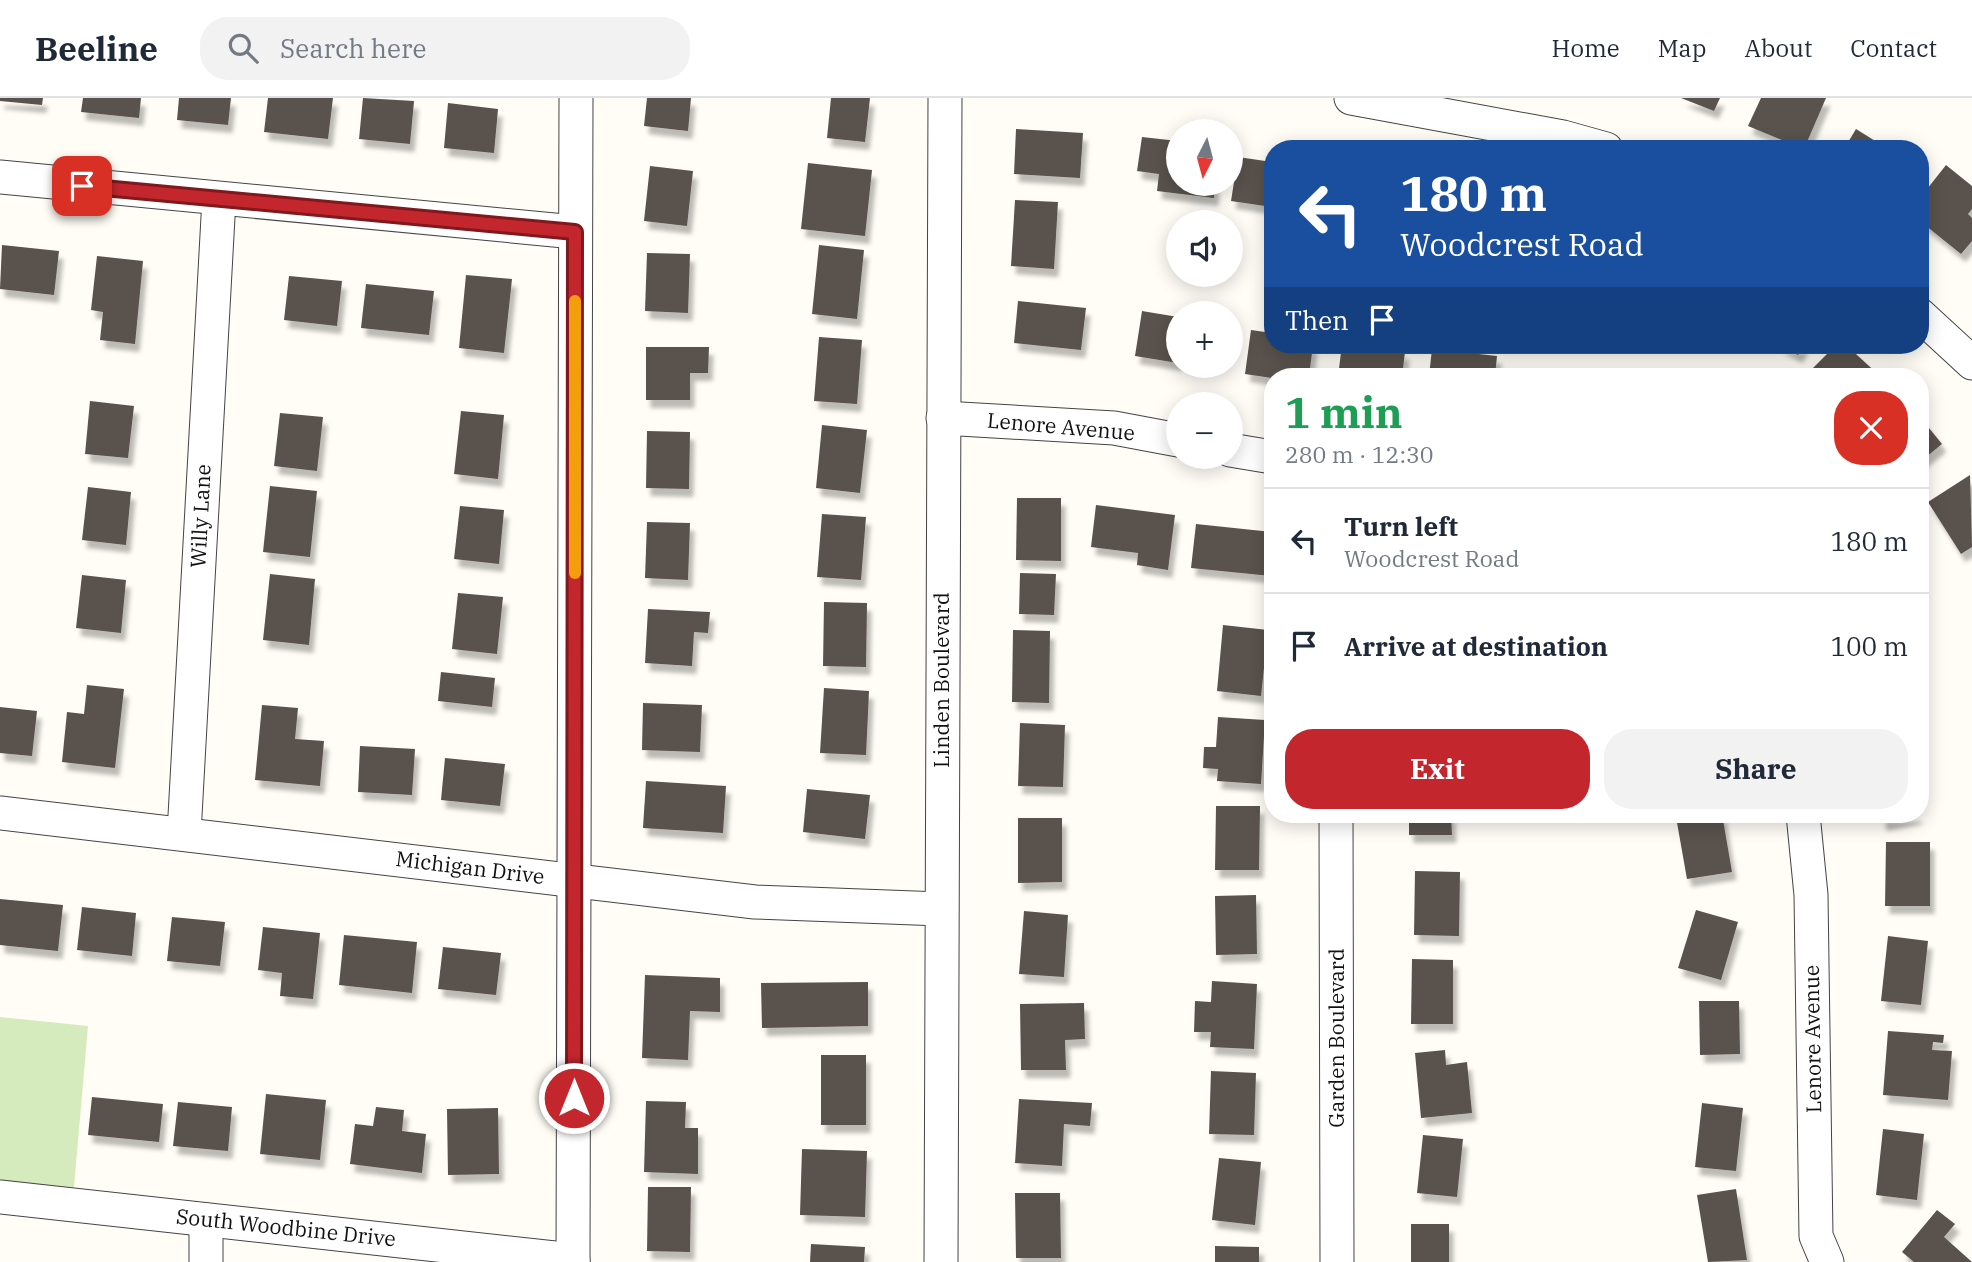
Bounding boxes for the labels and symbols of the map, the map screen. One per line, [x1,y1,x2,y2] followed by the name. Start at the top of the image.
[1166,119,1242,196] north arrow
[52,156,112,216] pin
[986,406,1136,446] street label: Lenore Avenue
[183,463,217,569] street label: Willy Lane
[927,592,955,768] street label: Linden Boulevard
[394,844,546,890] street label: Michigan Drive
[1322,948,1350,1128] street label: Garden Boulevard
[1797,965,1827,1113] street label: Lenore Avenue
[537,1061,611,1135] position arrow
[175,1202,397,1252] street label: South Woodbine Drive

